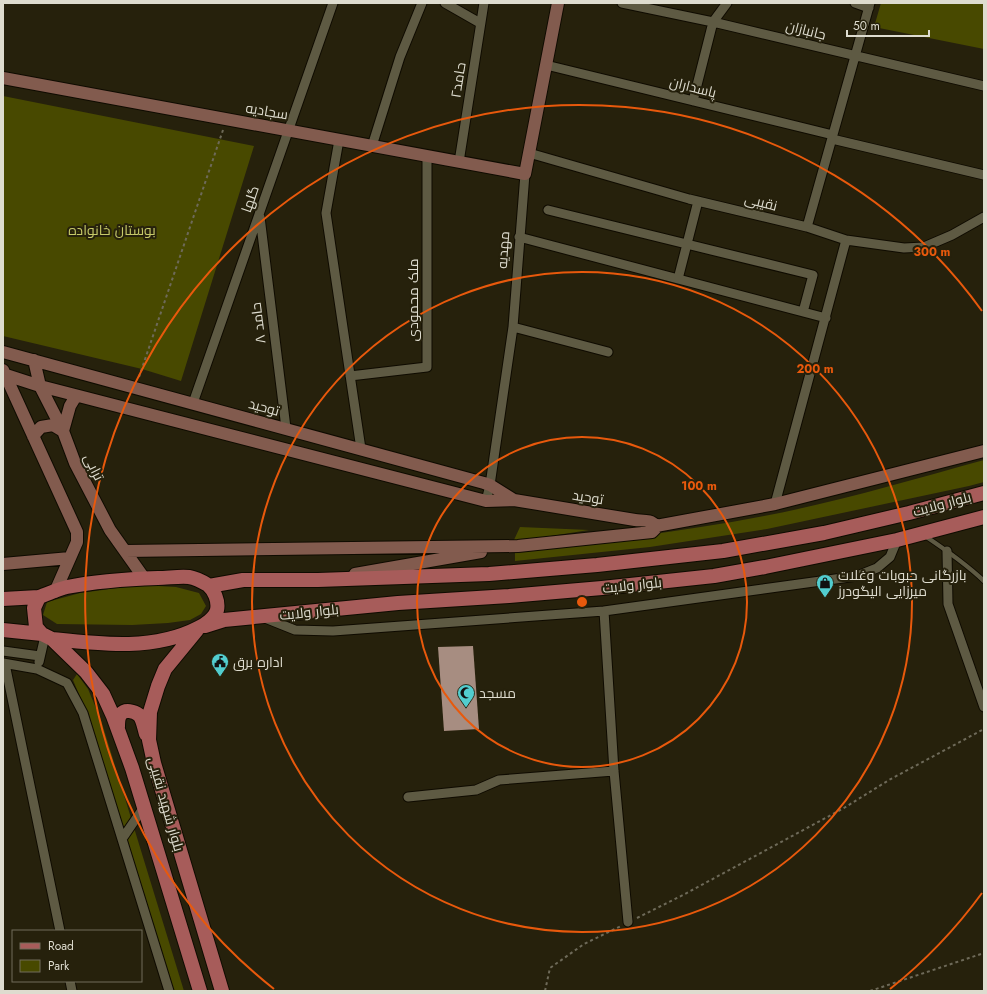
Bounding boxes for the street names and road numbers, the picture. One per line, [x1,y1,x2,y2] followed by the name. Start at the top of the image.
[784,15,828,45] street label: جانبازان
[445,61,471,99] street label: حامد۲
[668,72,719,103] street label: پاسداران
[244,97,290,125] street label: سجادیه
[236,183,264,215] street label: گلها
[742,188,780,216] street label: نقیبی
[492,231,514,269] street label: مهدیه
[403,258,423,342] street label: ملک محمودی
[246,301,270,345] street label: حامد ۸
[246,393,282,421] street label: توحید
[79,450,109,484] street label: ترابی
[571,485,605,509] street label: توحید
[911,487,973,521] street label: بلوار ولایت
[601,572,663,598] street label: بلوار ولایت
[278,599,340,625] street label: بلوار ولایت
[143,754,189,854] street label: بلوار شهید نقیبی

